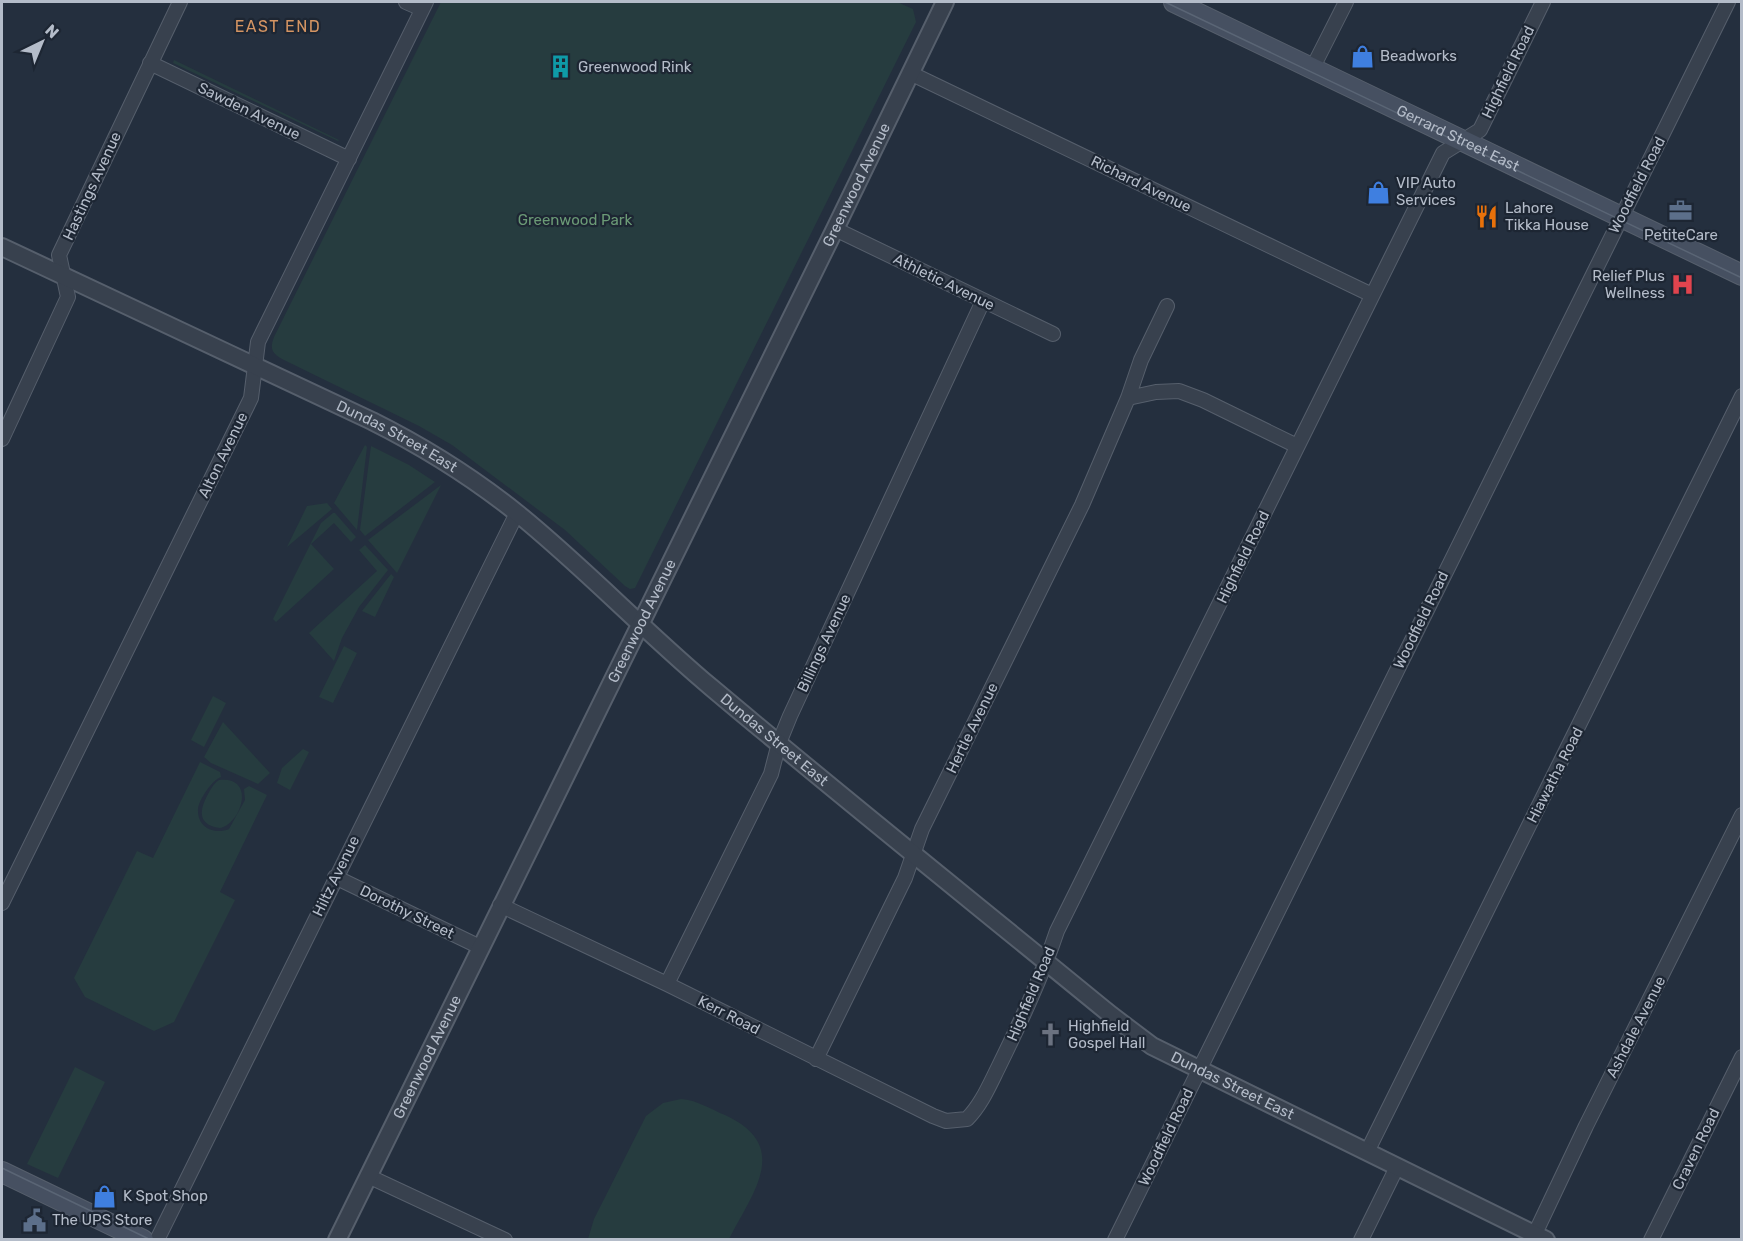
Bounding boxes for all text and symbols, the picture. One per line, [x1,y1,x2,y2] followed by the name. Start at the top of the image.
[12,12,72,72] north arrow
[235,17,321,36] district label: EAST END
[41,21,63,42] text: N
[1478,23,1538,121] street label: Highfield Road
[1349,43,1375,69] shop icon: Beadworks
[1380,47,1457,65] place label: Beadworks
[547,54,573,80] building icon: Greenwood Rink
[578,58,692,76] place label: Greenwood Rink
[195,78,303,144] street label: Sawden Avenue
[1393,101,1522,176] street label: Gerrard Street East
[819,120,894,250] street label: Greenwood Avenue
[59,129,125,243] street label: Hastings Avenue
[1605,134,1669,236] street label: Woodfield Road
[1088,152,1194,216] street label: Richard Avenue
[1396,174,1456,209] place label: VIP Auto Services
[1365,179,1391,205] shop icon: VIP Auto Services
[1668,198,1694,224] office icon: PetiteCare
[1505,199,1589,234] place label: Lahore Tikka House
[1474,204,1500,230] restaurant icon: Lahore Tikka House
[518,211,632,229] park label: Greenwood Park
[1644,226,1718,244] place label: PetiteCare
[891,250,997,314] street label: Athletic Avenue
[1592,267,1665,302] place label: Relief Plus Wellness
[1670,272,1696,298] hospital icon: Relief Plus Wellness
[333,397,461,477] street label: Dundas Street East
[195,409,251,501] street label: Alton Avenue
[1213,508,1273,606] street label: Highfield Road
[604,556,680,686] street label: Greenwood Avenue
[1390,568,1452,672] street label: Woodfield Road
[793,591,855,695] street label: Billings Avenue
[942,680,1002,776] street label: Hertle Avenue
[717,690,832,790] street label: Dundas Street East
[1523,724,1587,826] street label: Hiawatha Road
[309,833,363,919] street label: Hiltz Avenue
[357,881,457,943] street label: Dorothy Street
[1003,944,1059,1044] street label: Highfield Road
[1603,973,1669,1081] street label: Ashdale Avenue
[389,992,465,1122] street label: Greenwood Avenue
[695,992,763,1038] street label: Kerr Road
[1068,1017,1145,1052] place label: Highfield Gospel Hall
[1037,1022,1063,1048] church icon: Highfield Gospel Hall
[1168,1048,1297,1124] street label: Dundas Street East
[1135,1085,1197,1189] street label: Woodfield Road
[1669,1105,1723,1193] street label: Craven Road
[92,1183,118,1209] shop icon: K Spot Shop
[123,1187,208,1205] place label: K Spot Shop
[21,1207,47,1233] public building icon: The UPS Store
[52,1211,153,1229] place label: The UPS Store

